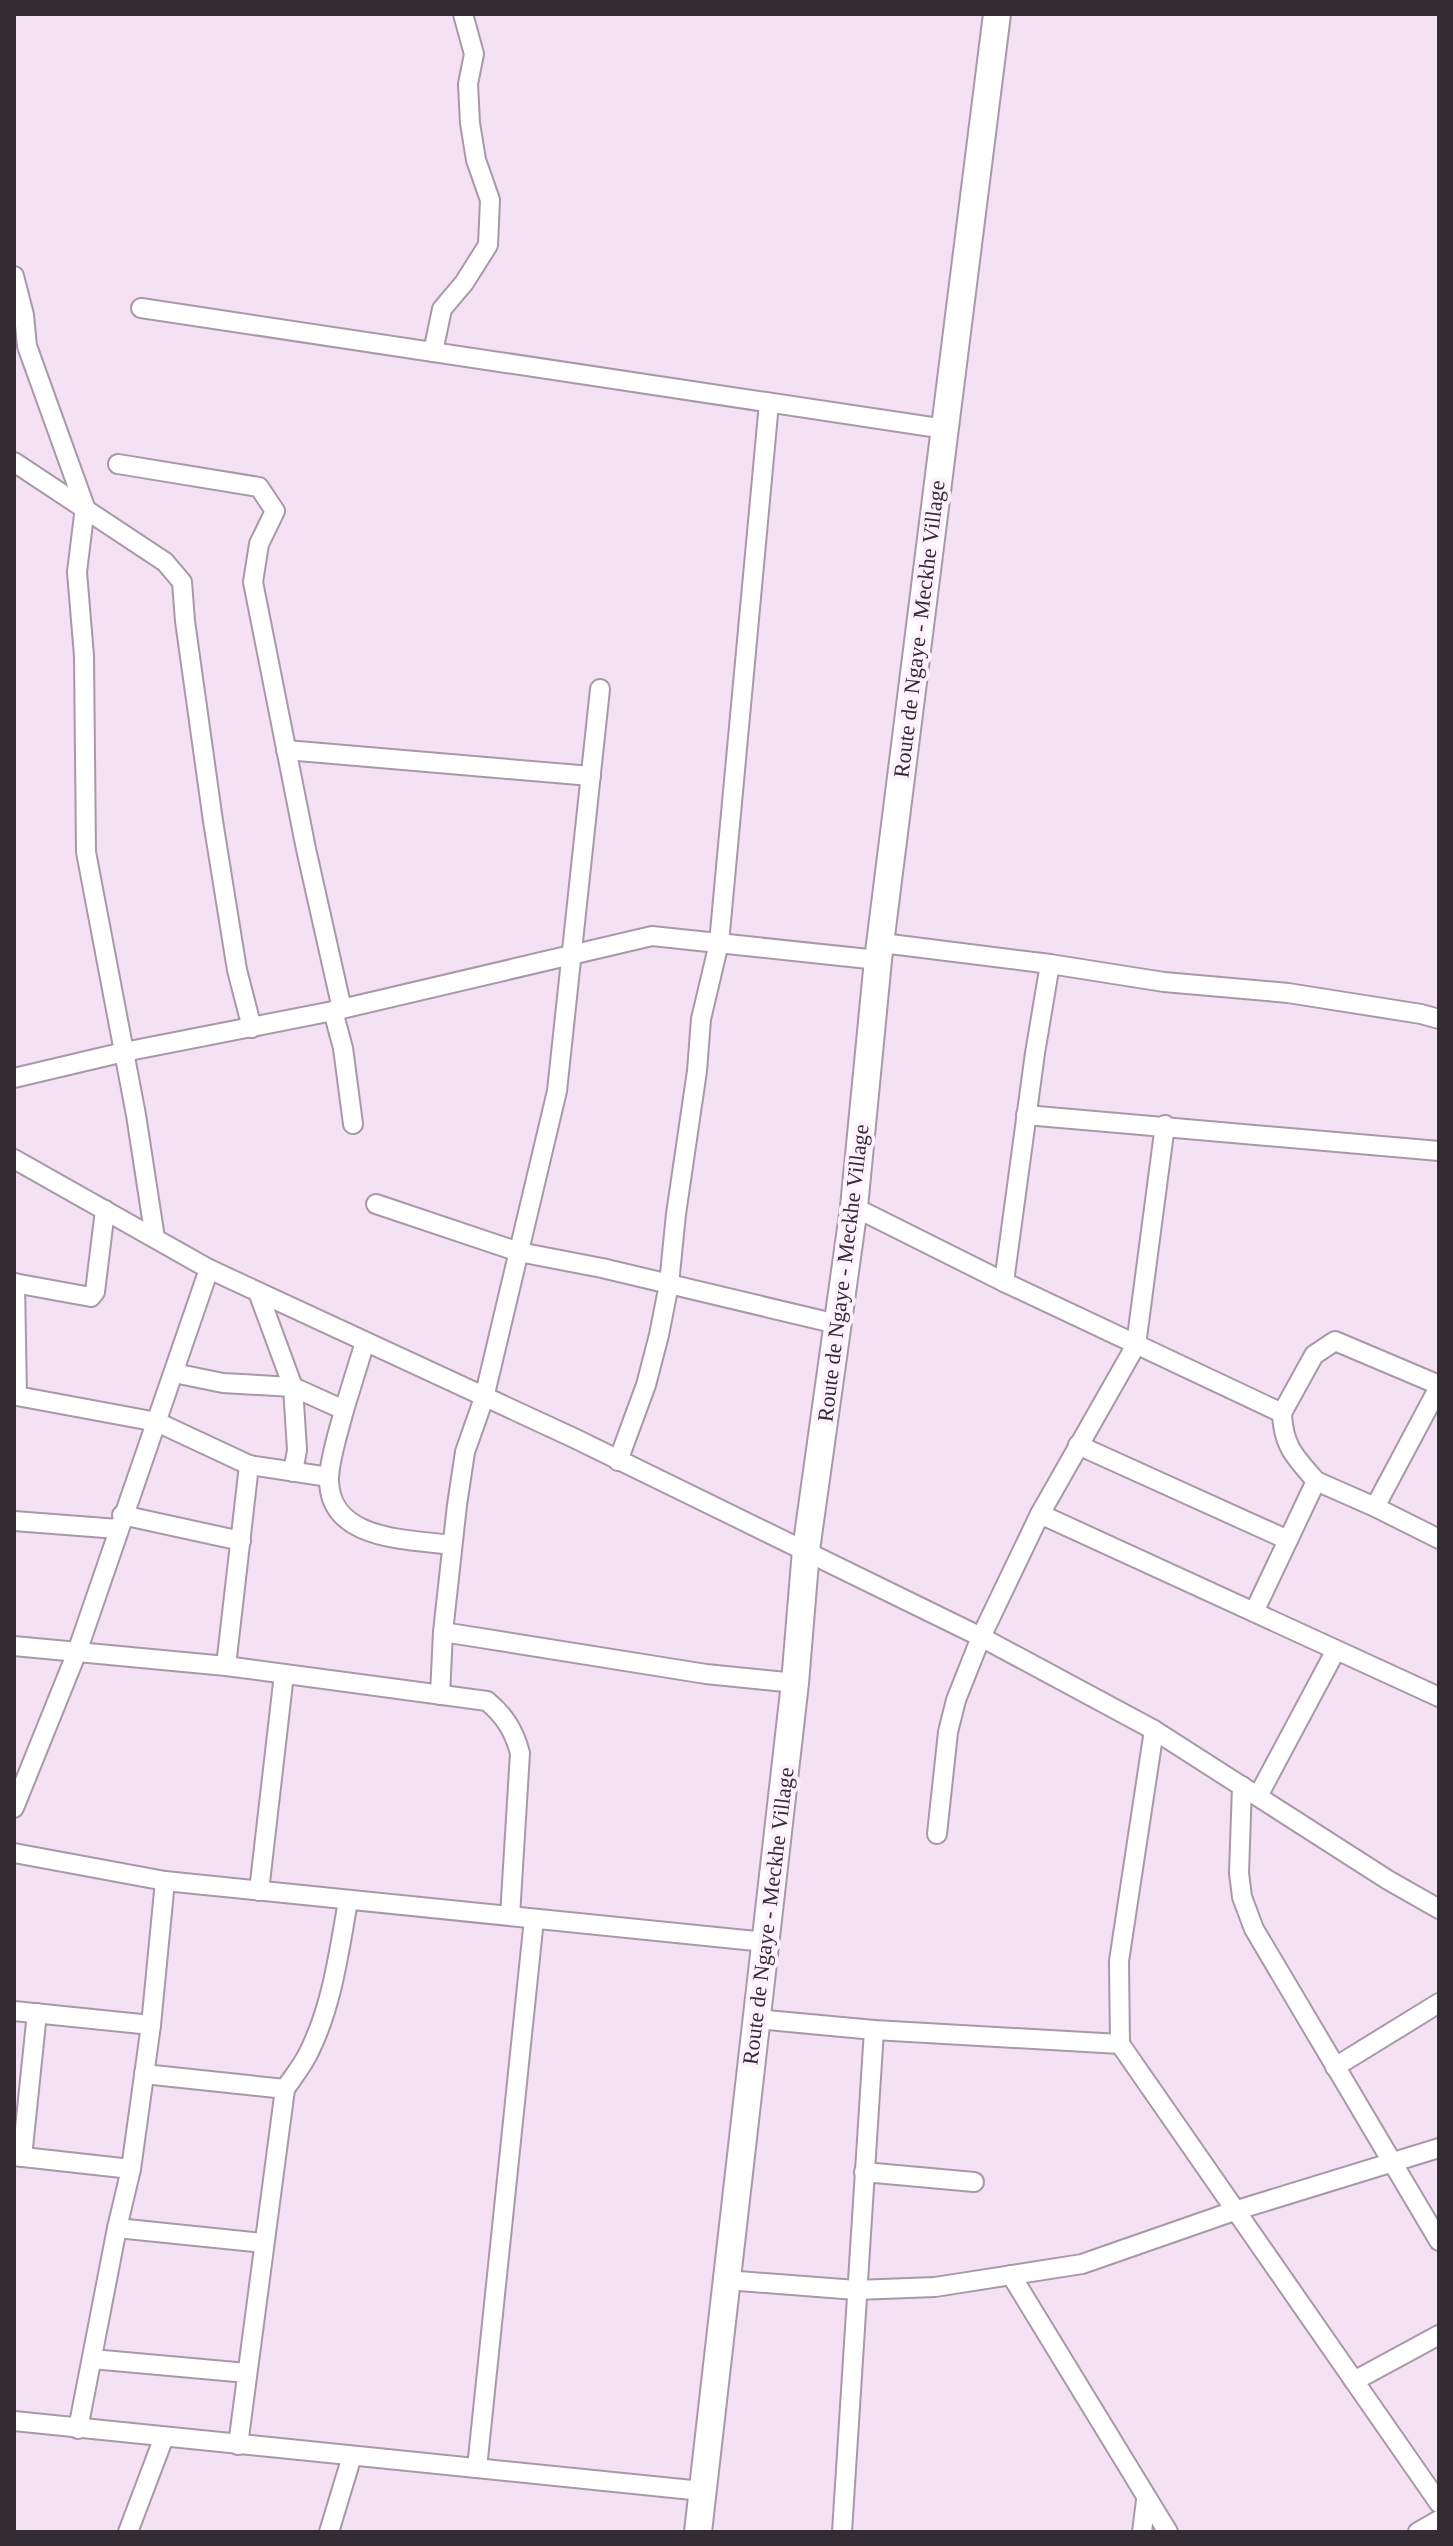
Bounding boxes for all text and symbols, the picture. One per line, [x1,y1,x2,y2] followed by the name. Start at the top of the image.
[888,479,950,779] street label: Route de Ngaye - Meckhe Village
[812,1123,874,1423] street label: Route de Ngaye - Meckhe Village
[737,1766,799,2066] street label: Route de Ngaye - Meckhe Village

